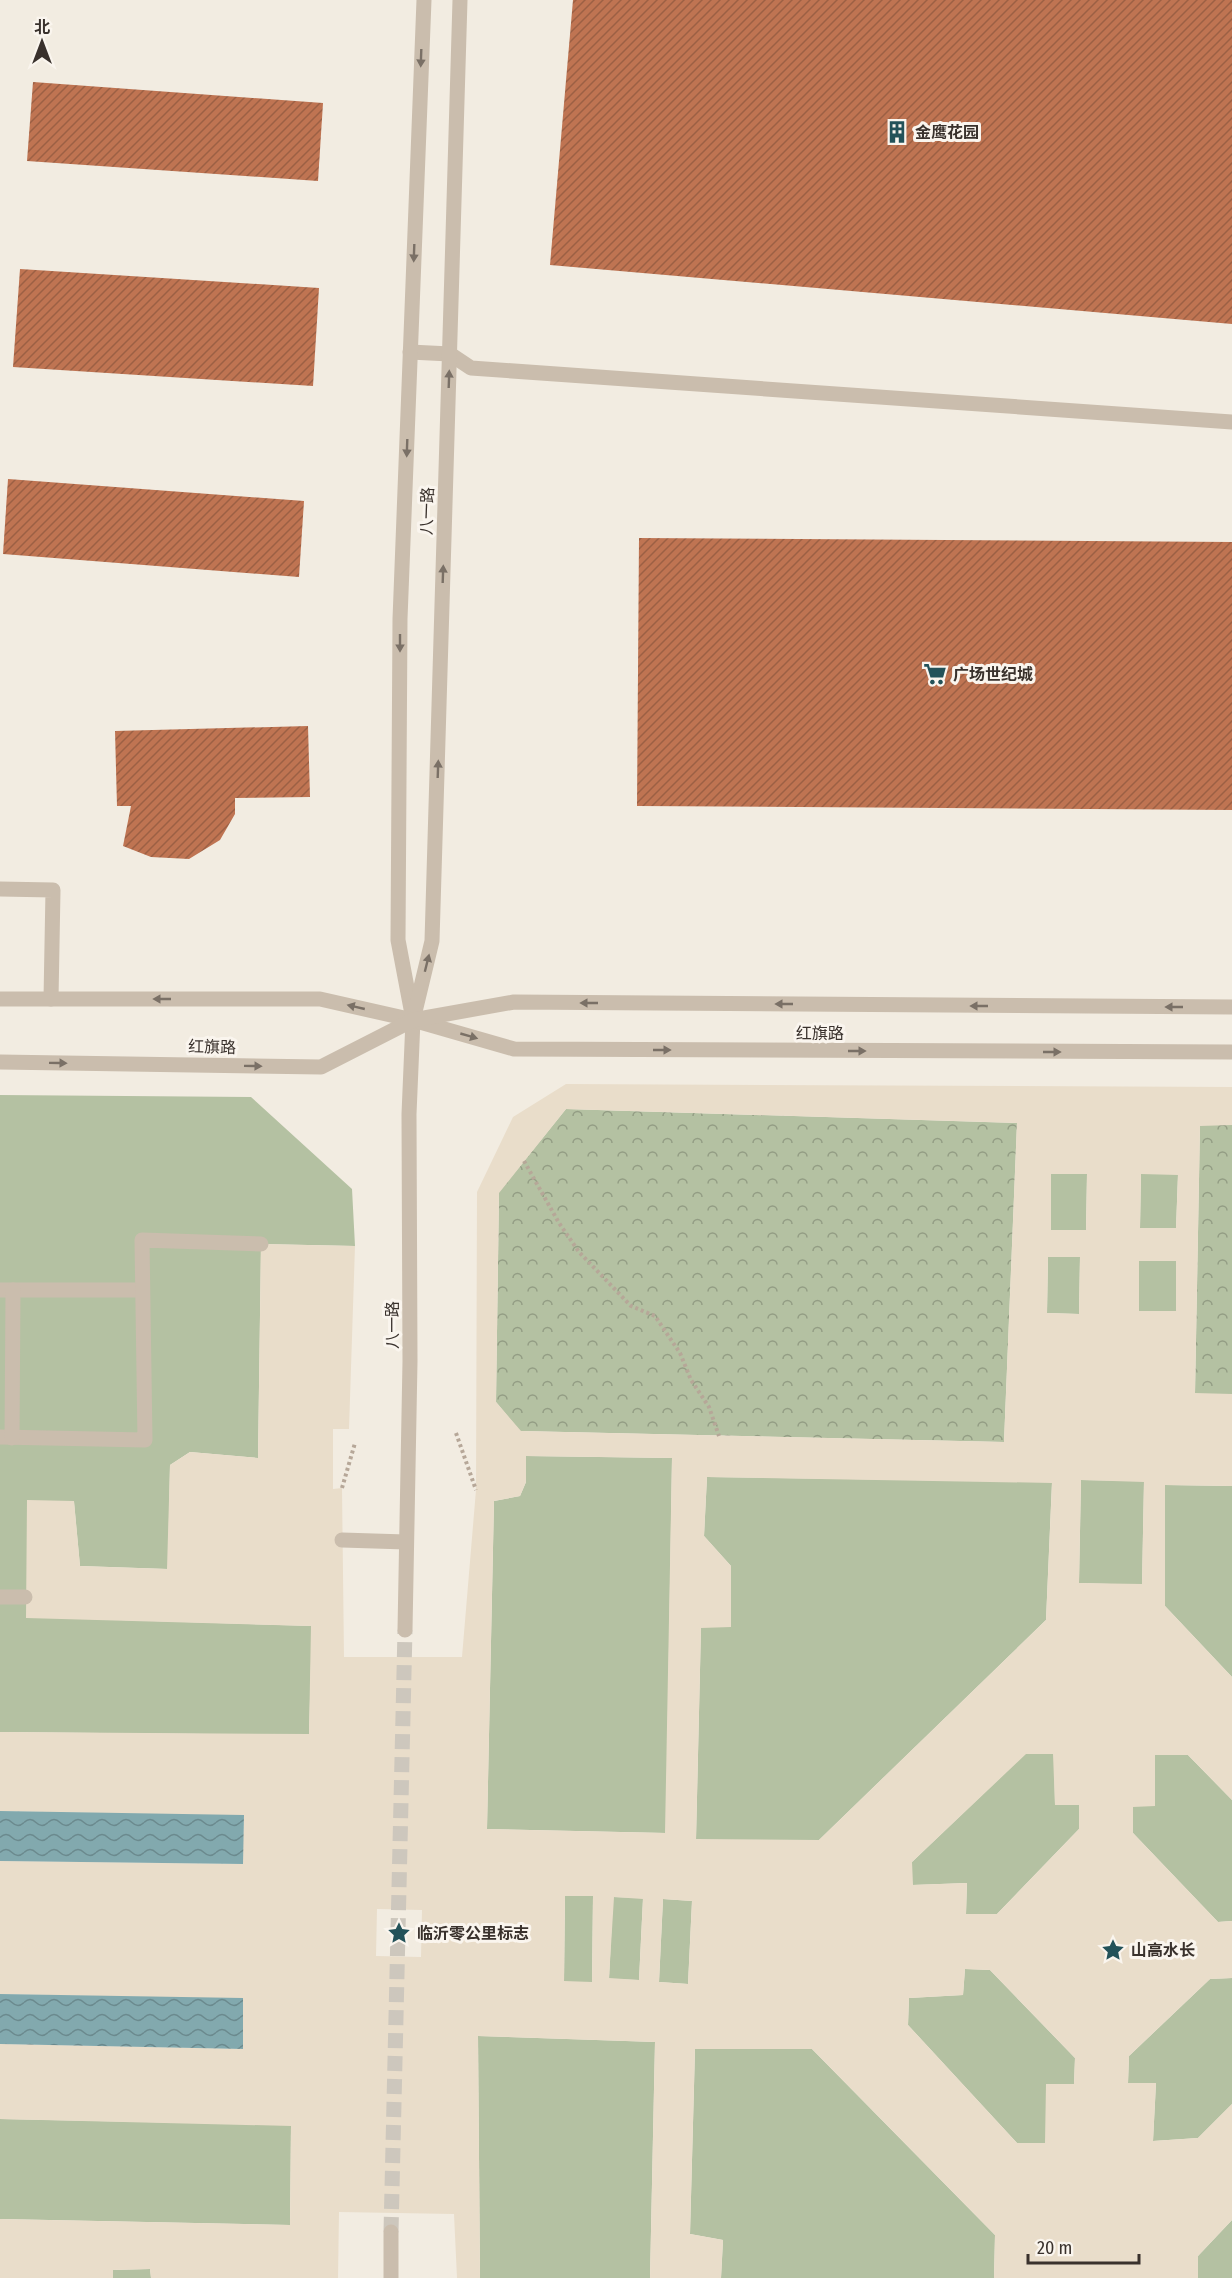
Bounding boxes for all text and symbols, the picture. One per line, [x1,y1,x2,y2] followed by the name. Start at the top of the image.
[12,12,72,72] north arrow
[34,18,50,37] text: 北
[417,49,426,68] one-way arrow
[884,119,910,145] building icon: 金鹰花园
[915,123,979,142] place label: 金鹰花园
[409,244,419,263] one-way arrow
[445,370,454,389] one-way arrow
[402,439,411,458] one-way arrow
[417,487,437,535] street label: 八一路
[439,565,448,584] one-way arrow
[395,634,405,653] one-way arrow
[922,661,948,687] supermarket icon: 广场世纪城
[953,665,1033,684] place label: 广场世纪城
[433,759,442,778] one-way arrow
[422,954,432,972] one-way arrow
[152,994,171,1004] one-way arrow
[579,998,598,1008] one-way arrow
[774,999,793,1009] one-way arrow
[969,1001,988,1011] one-way arrow
[346,1002,365,1011] one-way arrow
[1164,1002,1183,1012] one-way arrow
[796,1024,844,1043] street label: 红旗路
[460,1032,478,1041] one-way arrow
[188,1037,236,1057] street label: 红旗路
[653,1045,672,1055] one-way arrow
[848,1046,867,1056] one-way arrow
[1043,1047,1062,1057] one-way arrow
[49,1058,68,1068] one-way arrow
[244,1061,263,1071] one-way arrow
[383,1301,402,1349] street label: 八一路
[386,1920,412,1946] place icon: 临沂零公里标志
[417,1924,529,1943] place label: 临沂零公里标志
[1100,1937,1126,1963] place icon: 山高水长
[1131,1941,1195,1960] place label: 山高水长
[1028,2227,1139,2265] scale bar
[1037,2237,1072,2259] text: 20 m

